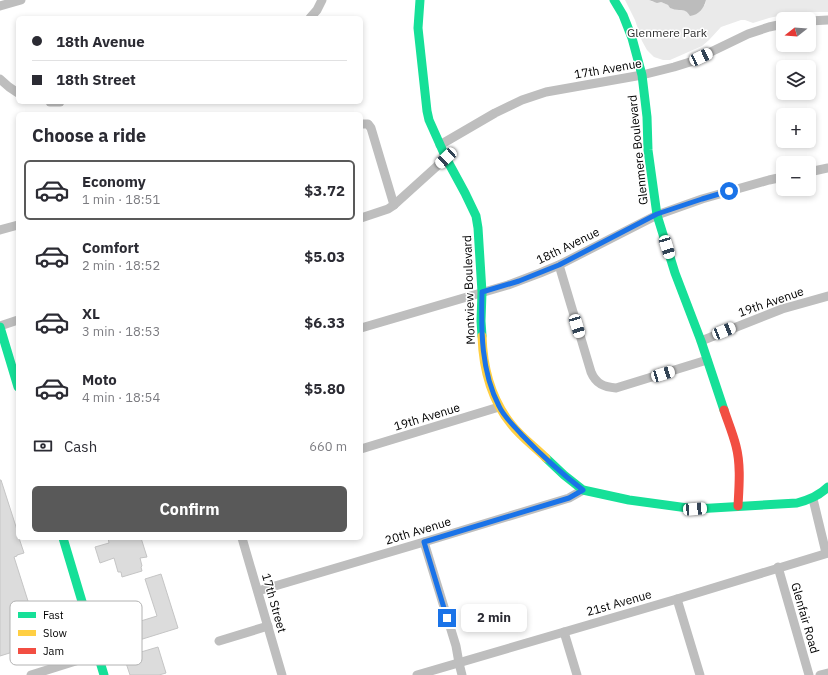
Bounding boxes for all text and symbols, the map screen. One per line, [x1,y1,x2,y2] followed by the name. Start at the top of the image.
[776,12,816,52] north arrow
[776,12,816,196] map controls
[627,25,708,40] park label: Glenmere Park
[56,32,145,51] text: 18th Avenue
[688,46,714,68] car
[573,55,643,82] street label: 17th Avenue
[776,60,816,100] button: layers
[56,70,136,89] text: 18th Street
[624,94,651,206] street label: Glenmere Boulevard
[776,108,816,148] button: +
[32,124,146,147] text: Choose a ride
[433,145,459,171] car
[776,156,816,196] button: −
[34,172,70,208] icon: car
[82,172,146,191] text: Economy
[304,181,345,200] text: $3.72
[720,182,738,200] route start
[82,191,160,208] text: 1 min · 18:51
[534,224,602,267] street label: 18th Avenue
[658,234,676,260] car
[459,235,478,345] street label: Montview Boulevard
[34,238,70,274] icon: car
[82,238,139,257] text: Comfort
[304,247,345,266] text: $5.03
[82,257,160,274] text: 2 min · 18:52
[736,283,806,320] street label: 19th Avenue
[34,304,70,340] icon: car
[82,304,100,323] text: XL
[304,313,345,332] text: $6.33
[568,313,586,339] car
[711,321,737,341] car
[82,323,160,340] text: 3 min · 18:53
[650,365,676,383] car
[34,370,70,406] icon: car
[82,370,117,389] text: Moto
[304,379,345,398] text: $5.80
[82,389,160,406] text: 4 min · 18:54
[392,399,462,434] street label: 19th Avenue
[32,435,54,457] icon: cash
[64,437,97,456] text: Cash
[309,438,347,455] text: 660 m
[32,486,347,532] button: Confirm
[683,502,707,516] car
[383,513,453,548] street label: 20th Avenue
[259,571,290,634] street label: 17th Street
[788,581,823,655] street label: Glenfair Road
[584,586,654,619] street label: 21st Avenue
[10,601,142,665] legend
[461,604,527,632] callout: 2 min
[43,608,64,622] text: Fast
[438,609,456,627] route end
[477,609,511,626] text: 2 min
[43,626,67,640] text: Slow
[43,644,64,658] text: Jam

